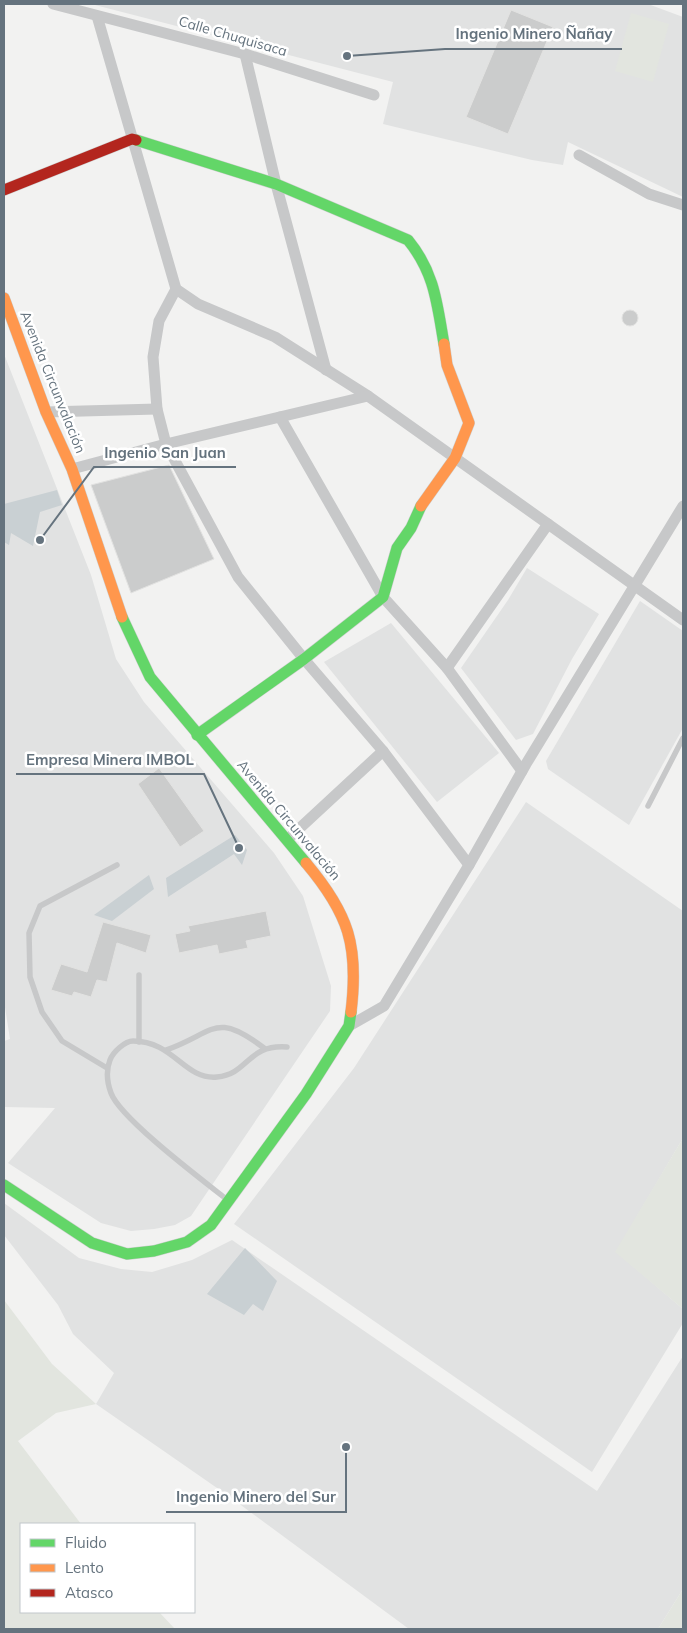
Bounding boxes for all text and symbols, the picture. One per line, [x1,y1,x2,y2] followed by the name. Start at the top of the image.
[177,12,289,60] street label: Calle Chuquisaca
[445,19,622,49] callout: Ingenio Minero Ñañay
[456,24,613,43] text: Ingenio Minero Ñañay
[16,308,90,456] street label: Avenida Circunvalación
[94,437,236,467] callout: Ingenio San Juan
[104,443,226,462] text: Ingenio San Juan
[16,744,204,774] callout: Empresa Minera IMBOL
[26,750,195,769] text: Empresa Minera IMBOL
[233,756,345,884] street label: Avenida Circunvalación
[166,1482,346,1512] callout: Ingenio Minero del Sur
[176,1487,336,1506] text: Ingenio Minero del Sur
[20,1523,195,1613] legend
[65,1533,107,1552] text: Fluido
[65,1558,104,1577] text: Lento
[65,1583,113,1602] text: Atasco

